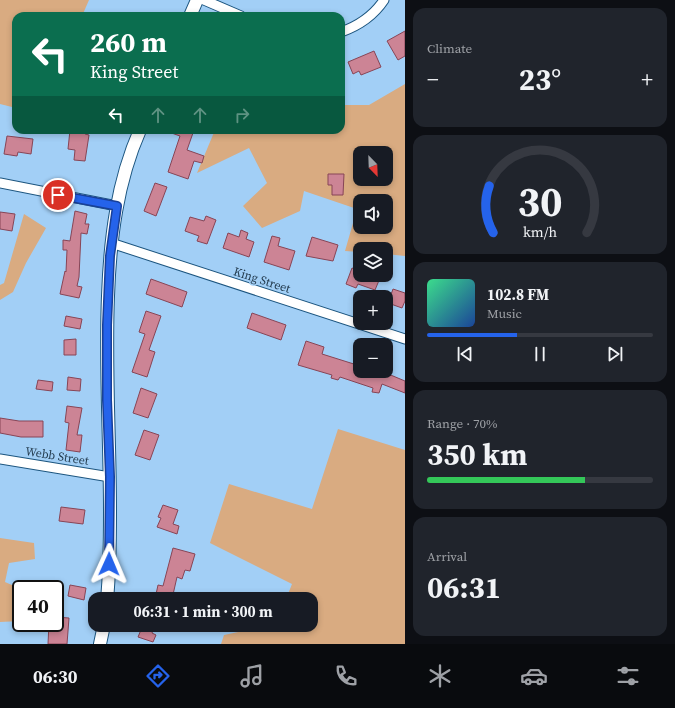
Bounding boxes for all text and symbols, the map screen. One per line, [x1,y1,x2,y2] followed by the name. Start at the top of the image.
[90,23,167,61] text: 260 m
[24,28,76,80] icon: left
[427,40,472,57] text: Climate
[90,59,178,84] text: King Street
[519,59,561,100] text: 23°
[427,64,439,94] text: −
[641,64,653,94] text: +
[105,104,127,126] icon: left
[147,104,169,126] icon: ahead
[189,104,211,126] icon: ahead
[231,104,253,126] icon: right
[353,146,393,186] north arrow
[353,146,393,378] map controls
[517,173,563,230] text: 30
[41,178,75,212] pin
[47,184,69,206] icon: arrive
[353,194,393,234] button: sound
[523,221,557,241] text: km/h
[353,242,393,282] button: layers
[232,263,293,297] street label: King Street
[487,284,549,305] text: 102.8 FM
[353,290,393,330] button: +
[487,305,522,322] text: Music
[353,338,393,378] button: −
[454,343,476,365] icon: previous
[529,343,551,365] icon: pause
[604,343,626,365] icon: next
[427,415,498,432] text: Range · 70%
[427,434,527,475] text: 350 km
[24,443,90,469] street label: Webb Street
[88,543,130,585] position arrow
[427,548,467,565] text: Arrival
[427,567,501,608] text: 06:31
[12,580,64,632] speed limit sign: 40
[134,601,273,622] text: 06:31 · 1 min · 300 m
[144,662,172,690] icon: directions
[238,662,266,690] icon: music
[332,662,360,690] icon: phone
[426,662,454,690] icon: climate
[520,662,548,690] icon: car
[614,662,642,690] icon: filters
[33,664,77,689] text: 06:30

